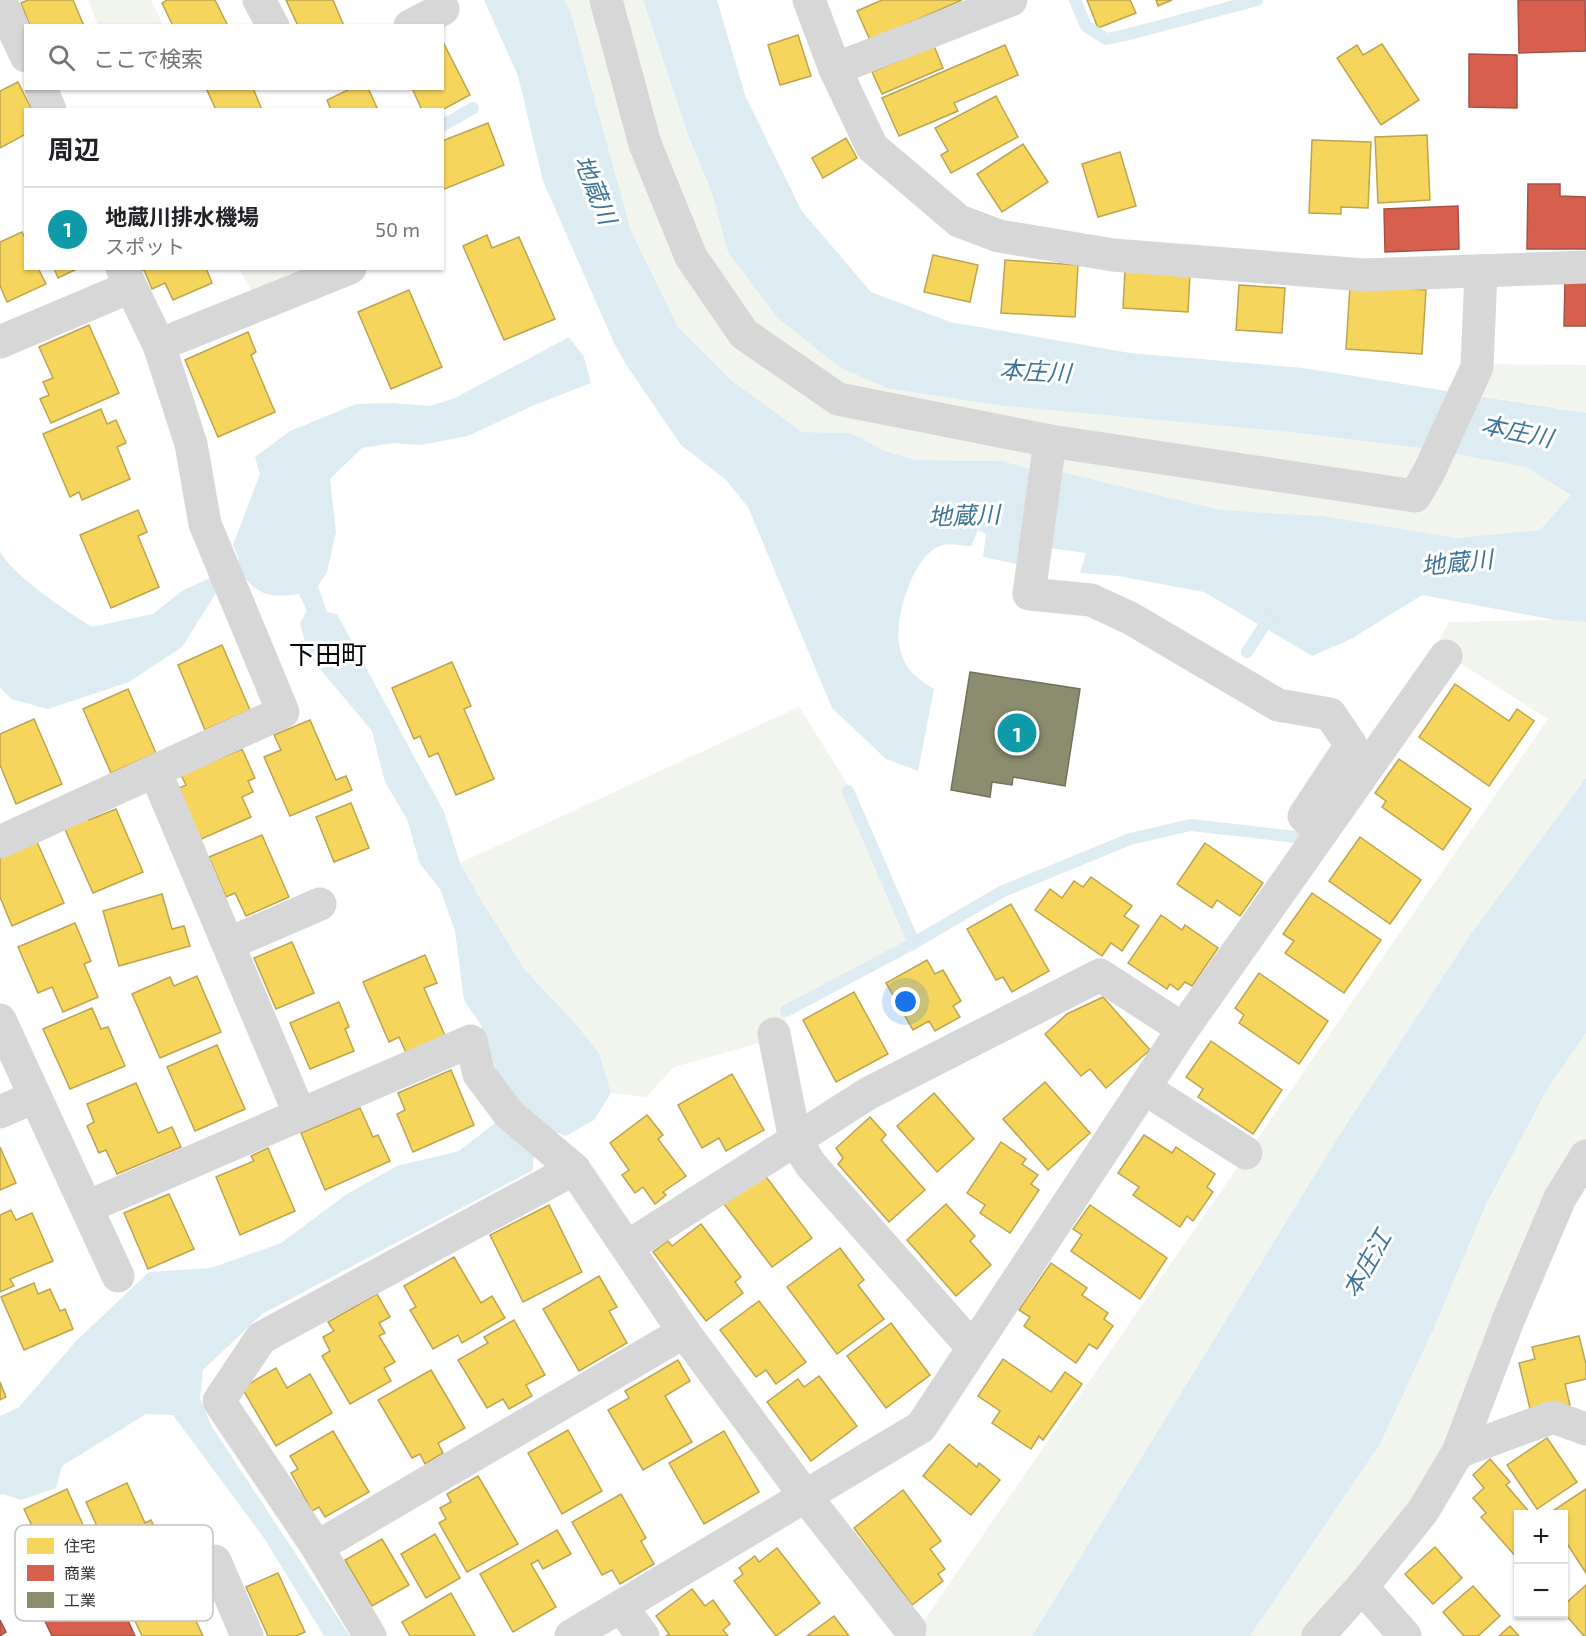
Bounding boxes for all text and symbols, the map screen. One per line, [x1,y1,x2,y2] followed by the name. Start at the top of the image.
[24,24,444,90] search box
[45,41,78,74] icon: search
[93,45,203,71] text: ここで検索
[48,133,100,164] text: 周辺
[569,151,624,231] water label: 地蔵川
[105,203,259,229] text: 地蔵川排水機場
[63,217,72,241] text: 1
[375,217,420,241] text: 50 m
[105,234,185,258] text: スポット
[998,354,1075,387] water label: 本庄川
[1479,409,1558,453] water label: 本庄川
[927,499,1003,530] water label: 地蔵川
[1420,543,1497,580] water label: 地蔵川
[289,638,367,669] district label: 下田町
[998,710,1036,756] pin: 1
[891,987,920,1016] your location
[1335,1222,1398,1302] water label: 本庄江
[1514,1510,1568,1618] map controls
[1514,1510,1568,1564] button: +
[15,1525,213,1621] legend
[64,1536,96,1555] text: 住宅
[64,1563,96,1582] text: 商業
[1514,1564,1568,1618] button: −
[64,1590,96,1609] text: 工業

